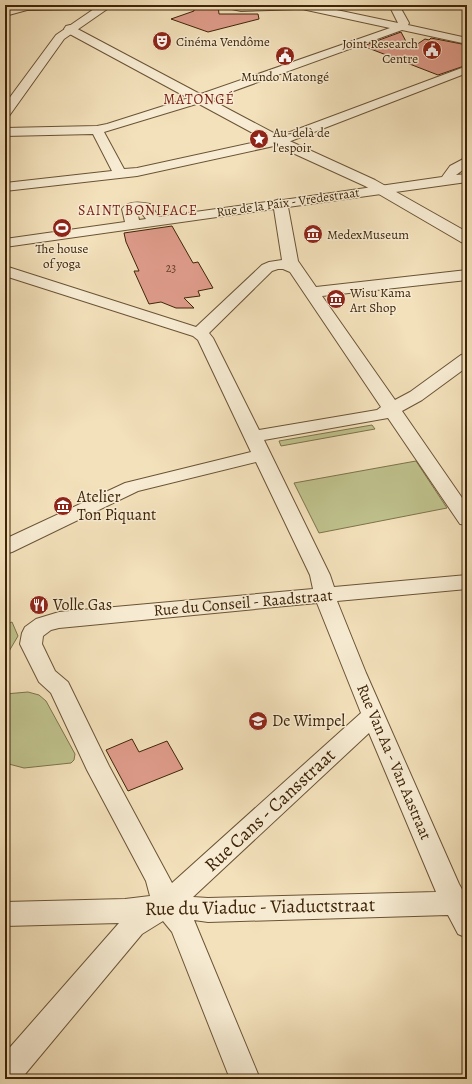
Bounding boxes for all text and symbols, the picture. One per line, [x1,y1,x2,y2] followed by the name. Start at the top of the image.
[151,30,173,52] theatre icon: Cinéma Vendôme
[176,33,270,50] place label: Cinéma Vendôme
[342,35,418,67] place label: Joint Research Centre
[421,39,443,61] public building icon: Joint Research Centre
[274,45,296,67] public building icon: Mundo Matongé
[241,68,329,85] place label: Mundo Matongé
[163,90,235,109] district label: MATONGÉ
[272,124,330,156] place label: Au-delà de l'espoir
[248,128,270,150] place icon: Au-delà de l'espoir
[215,183,361,220] street label: Rue de la Paix - Vredestraat
[78,201,198,220] district label: SAINT BONIFACE
[51,217,73,239] sports icon: The house of yoga
[302,223,324,245] museum icon: MedexMuseum
[327,226,409,243] place label: MedexMuseum
[36,240,89,272] place label: The house of yoga
[166,260,176,276] house number: 23
[349,284,411,316] place label: Wisu Kama Art Shop
[325,288,347,310] museum icon: Wisu Kama Art Shop
[76,486,156,526] place label: Atelier Ton Piquant
[52,495,74,517] museum icon: Atelier Ton Piquant
[153,584,333,622] street label: Rue du Conseil - Raadstraat
[28,594,50,616] restaurant icon: Volle Gas
[52,594,112,616] place label: Volle Gas
[351,681,437,843] street label: Rue Van Aa - Van Aastraat
[247,710,269,732] school or university icon: De Wimpel
[272,710,345,732] place label: De Wimpel
[199,742,341,878] street label: Rue Cans - Cansstraat
[145,892,375,922] street label: Rue du Viaduc - Viaductstraat

